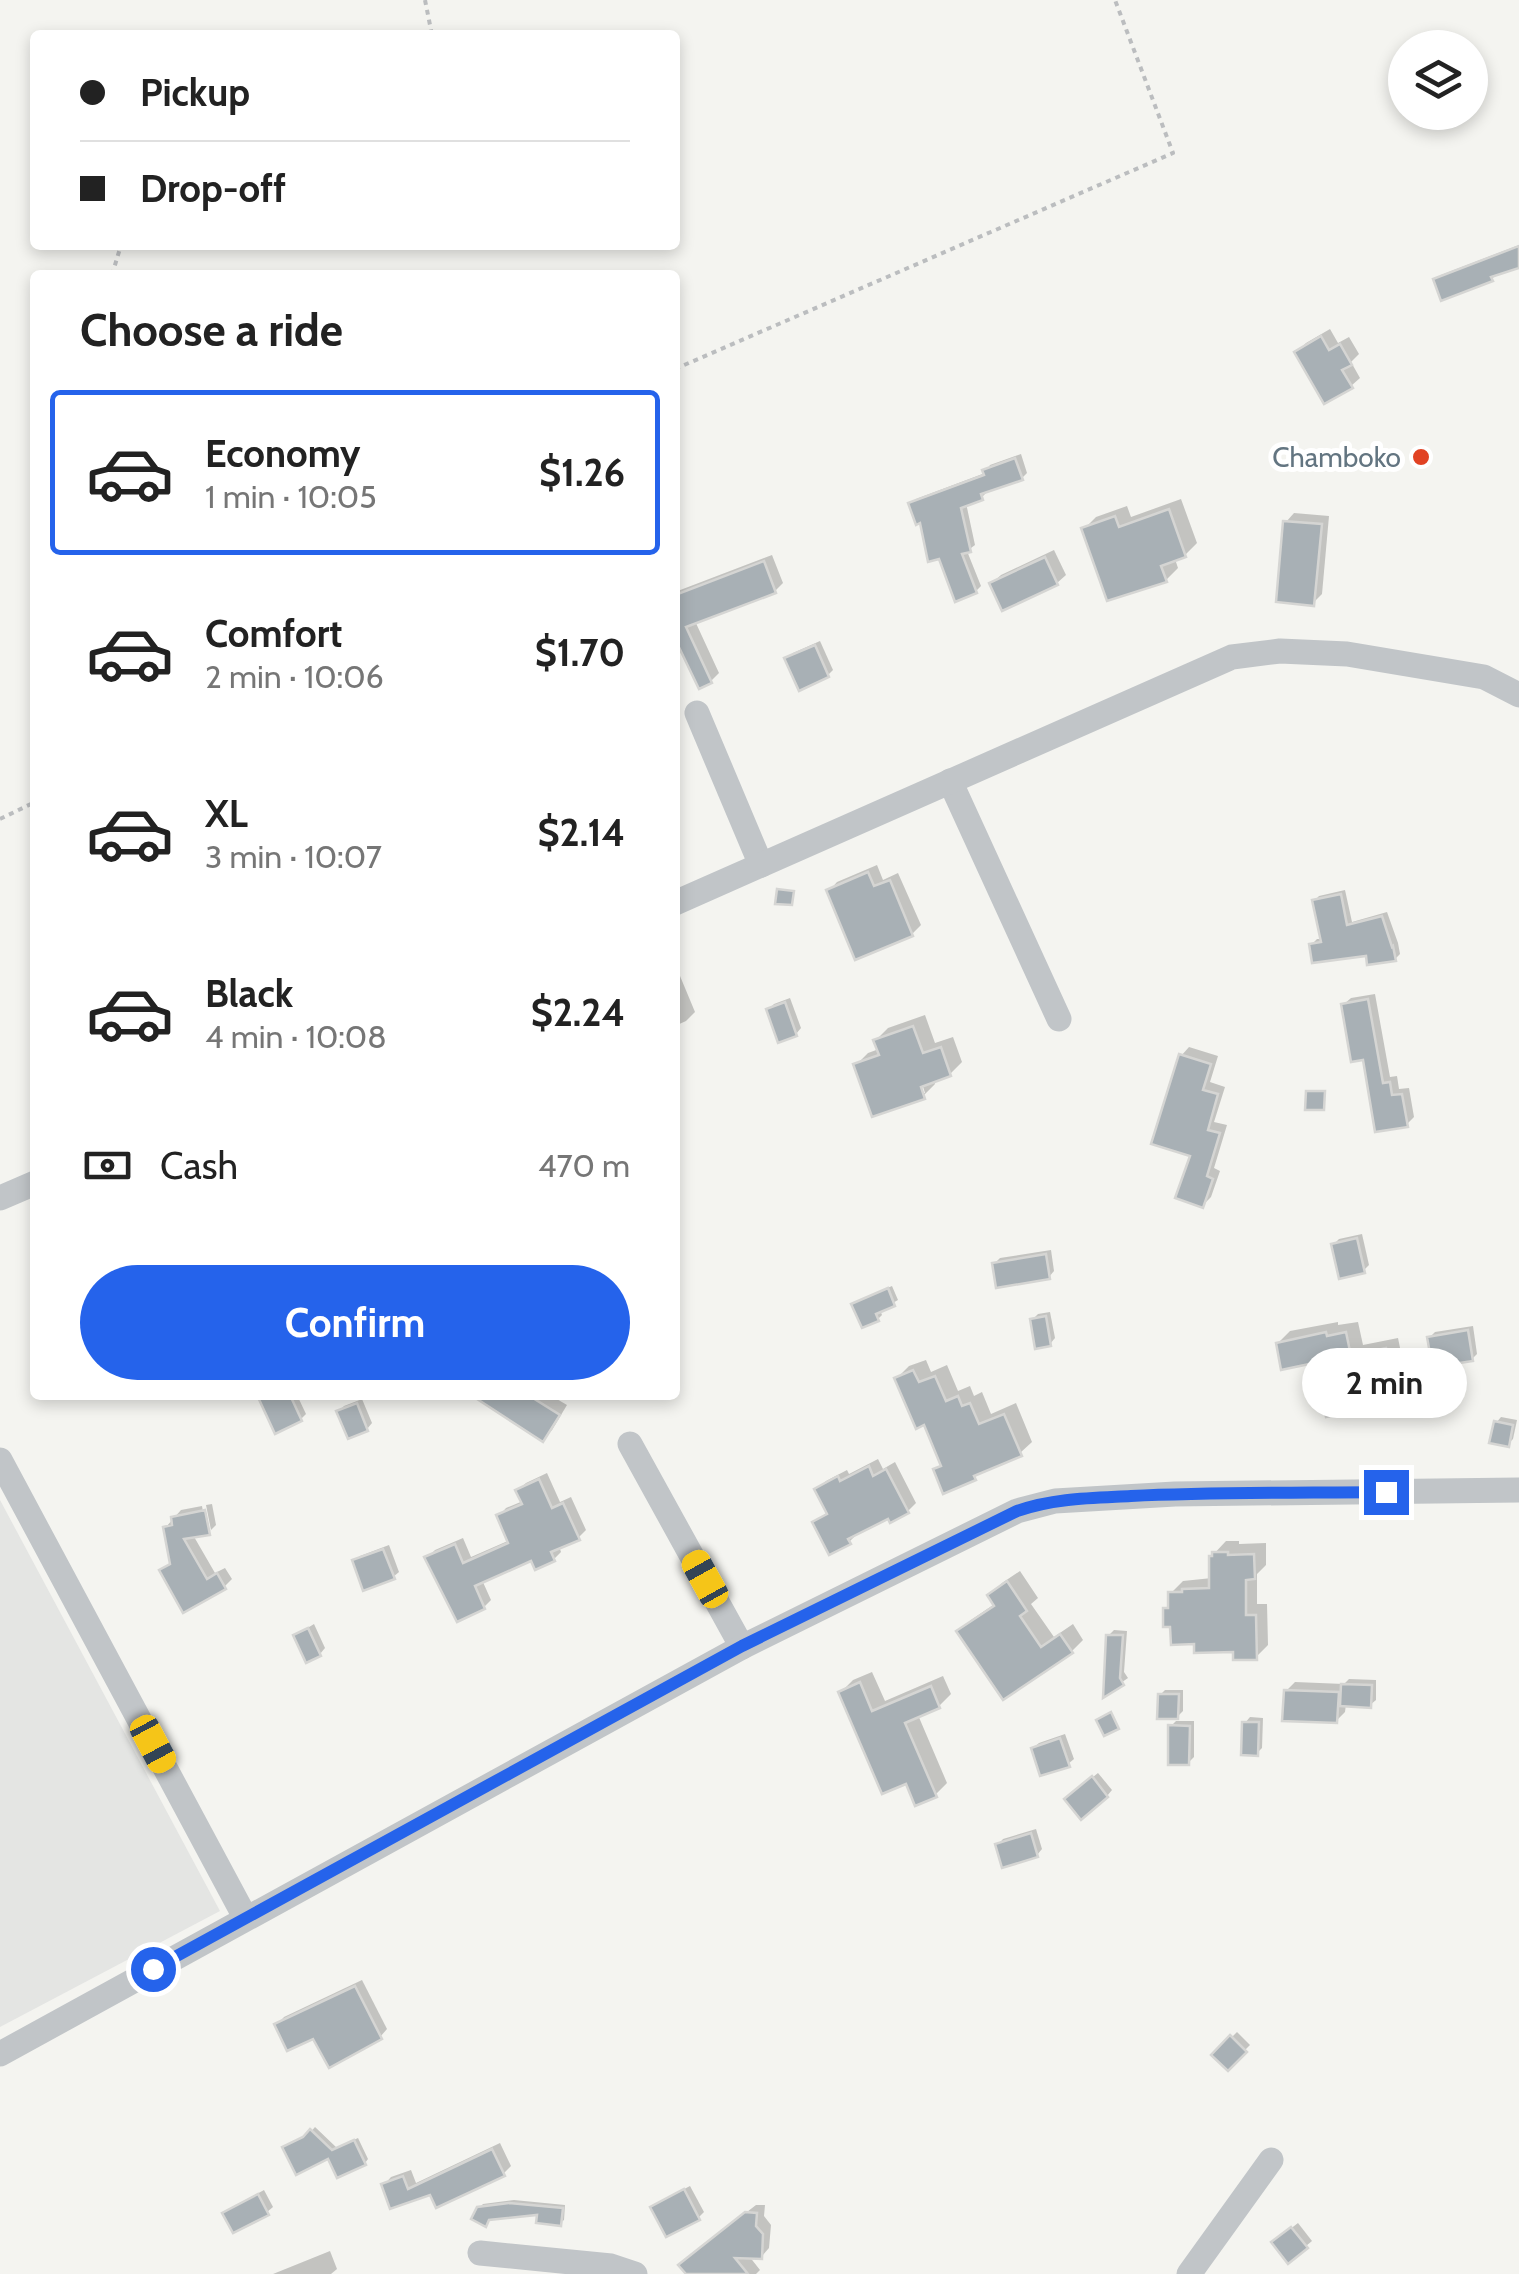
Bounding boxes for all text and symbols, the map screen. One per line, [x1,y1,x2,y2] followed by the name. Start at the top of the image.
[1388,30,1488,130] map controls
[1388,30,1488,130] button: layers
[140,69,250,116] text: Pickup
[140,165,286,212] text: Drop-off
[80,303,343,357] text: Choose a ride
[85,428,175,518] icon: car
[205,430,360,477] text: Economy
[1272,440,1401,474] place label: Chamboko
[1410,446,1432,468] marker: Chamboko
[539,449,625,496] text: $1.26
[205,477,376,516] text: 1 min · 10:05
[85,608,175,698] icon: car
[205,610,342,657] text: Comfort
[535,629,625,676] text: $1.70
[205,657,384,696] text: 2 min · 10:06
[85,788,175,878] icon: car
[205,790,248,837] text: XL
[537,809,625,856] text: $2.14
[205,837,382,876] text: 3 min · 10:07
[85,968,175,1058] icon: car
[205,970,293,1017] text: Black
[531,989,625,1036] text: $2.24
[205,1017,387,1056] text: 4 min · 10:08
[80,1138,135,1193] icon: cash
[160,1142,238,1189] text: Cash
[538,1146,630,1185] text: 470 m
[80,1265,630,1380] button: Confirm
[1304,1347,1468,1417] callout: 2 min
[1346,1363,1423,1402] text: 2 min
[1364,1470,1409,1515] route end
[677,1545,733,1613] car
[126,1710,180,1778] car
[131,1947,176,1992] route start

